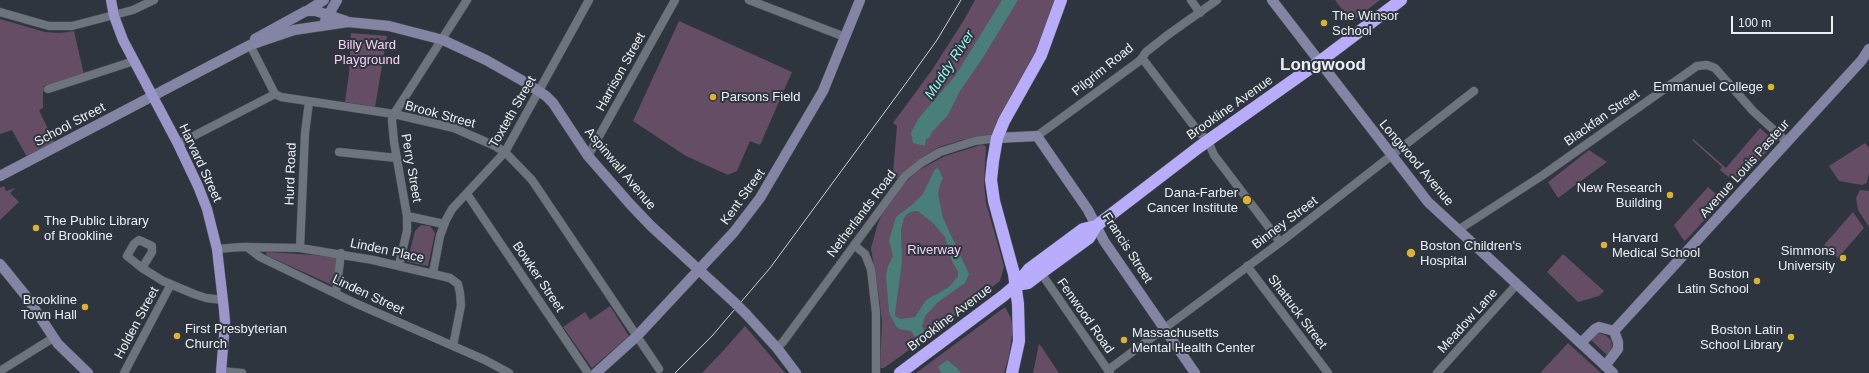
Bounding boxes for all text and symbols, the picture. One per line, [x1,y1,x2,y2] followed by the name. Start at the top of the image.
[1332,8,1398,39] place label: The Winsor School
[1733,8,1835,34] scale bar
[1738,16,1771,30] text: 100 m
[1319,18,1329,28] marker: The Winsor School
[922,27,978,103] water label: Muddy River
[593,30,649,114] street label: Harrison Street
[334,37,400,68] park label: Billy Ward Playground
[1069,41,1137,99] street label: Pilgrim Road
[1280,55,1366,75] district label: Longwood
[1184,72,1276,144] street label: Brookline Avenue
[486,73,540,151] street label: Toxteth Street
[1653,79,1763,95] place label: Emmanuel College
[1766,82,1776,92] marker: Emmanuel College
[1561,86,1643,150] street label: Blackfan Street
[721,89,800,105] place label: Parsons Field
[708,92,718,102] marker: Parsons Field
[403,98,477,132] street label: Brook Street
[32,100,108,150] street label: School Street
[1375,117,1457,209] street label: Longwood Avenue
[1697,117,1793,221] street label: Avenue Louis Pasteur
[175,121,225,205] street label: Harvard Street
[581,125,659,213] street label: Aspinwall Avenue
[397,132,425,204] street label: Perry Street
[282,142,300,206] street label: Hurd Road
[718,166,768,228] street label: Kent Street
[824,167,900,261] street label: Netherlands Road
[1577,180,1662,211] place label: New Research Building
[1147,185,1238,216] place label: Dana-Farber Cancer Institute
[1665,190,1675,200] marker: New Research Building
[1249,193,1321,253] street label: Binney Street
[1241,194,1253,206] marker: Dana-Farber Cancer Institute
[1098,210,1156,286] street label: Francis Street
[44,213,149,244] place label: The Public Library of Brookline
[31,223,41,233] marker: The Public Library of Brookline
[1612,230,1700,261] place label: Harvard Medical School
[349,236,425,266] street label: Linden Place
[1420,238,1521,269] place label: Boston Children's Hospital
[509,239,567,315] street label: Bowker Street
[1599,240,1609,250] marker: Harvard Medical School
[907,242,961,258] park label: Riverway
[1778,243,1835,274] place label: Simmons University
[1405,247,1417,259] marker: Boston Children's Hospital
[1838,253,1848,263] marker: Simmons University
[1677,266,1749,297] place label: Boston Latin School
[330,272,406,318] street label: Linden Street
[1264,272,1330,352] street label: Shattuck Street
[1053,275,1117,357] street label: Fenwood Road
[1752,276,1762,286] marker: Boston Latin School
[905,281,995,355] street label: Brookline Avenue
[111,284,163,362] street label: Holden Street
[1435,285,1501,357] street label: Meadow Lane
[21,292,77,323] place label: Brookline Town Hall
[80,302,90,312] marker: Brookline Town Hall
[185,321,287,352] place label: First Presbyterian Church
[1700,322,1783,353] place label: Boston Latin School Library
[1132,325,1255,356] place label: Massachusetts Mental Health Center
[172,331,182,341] marker: First Presbyterian Church
[1786,332,1796,342] marker: Boston Latin School Library
[1119,335,1129,345] marker: Massachusetts Mental Health Center

